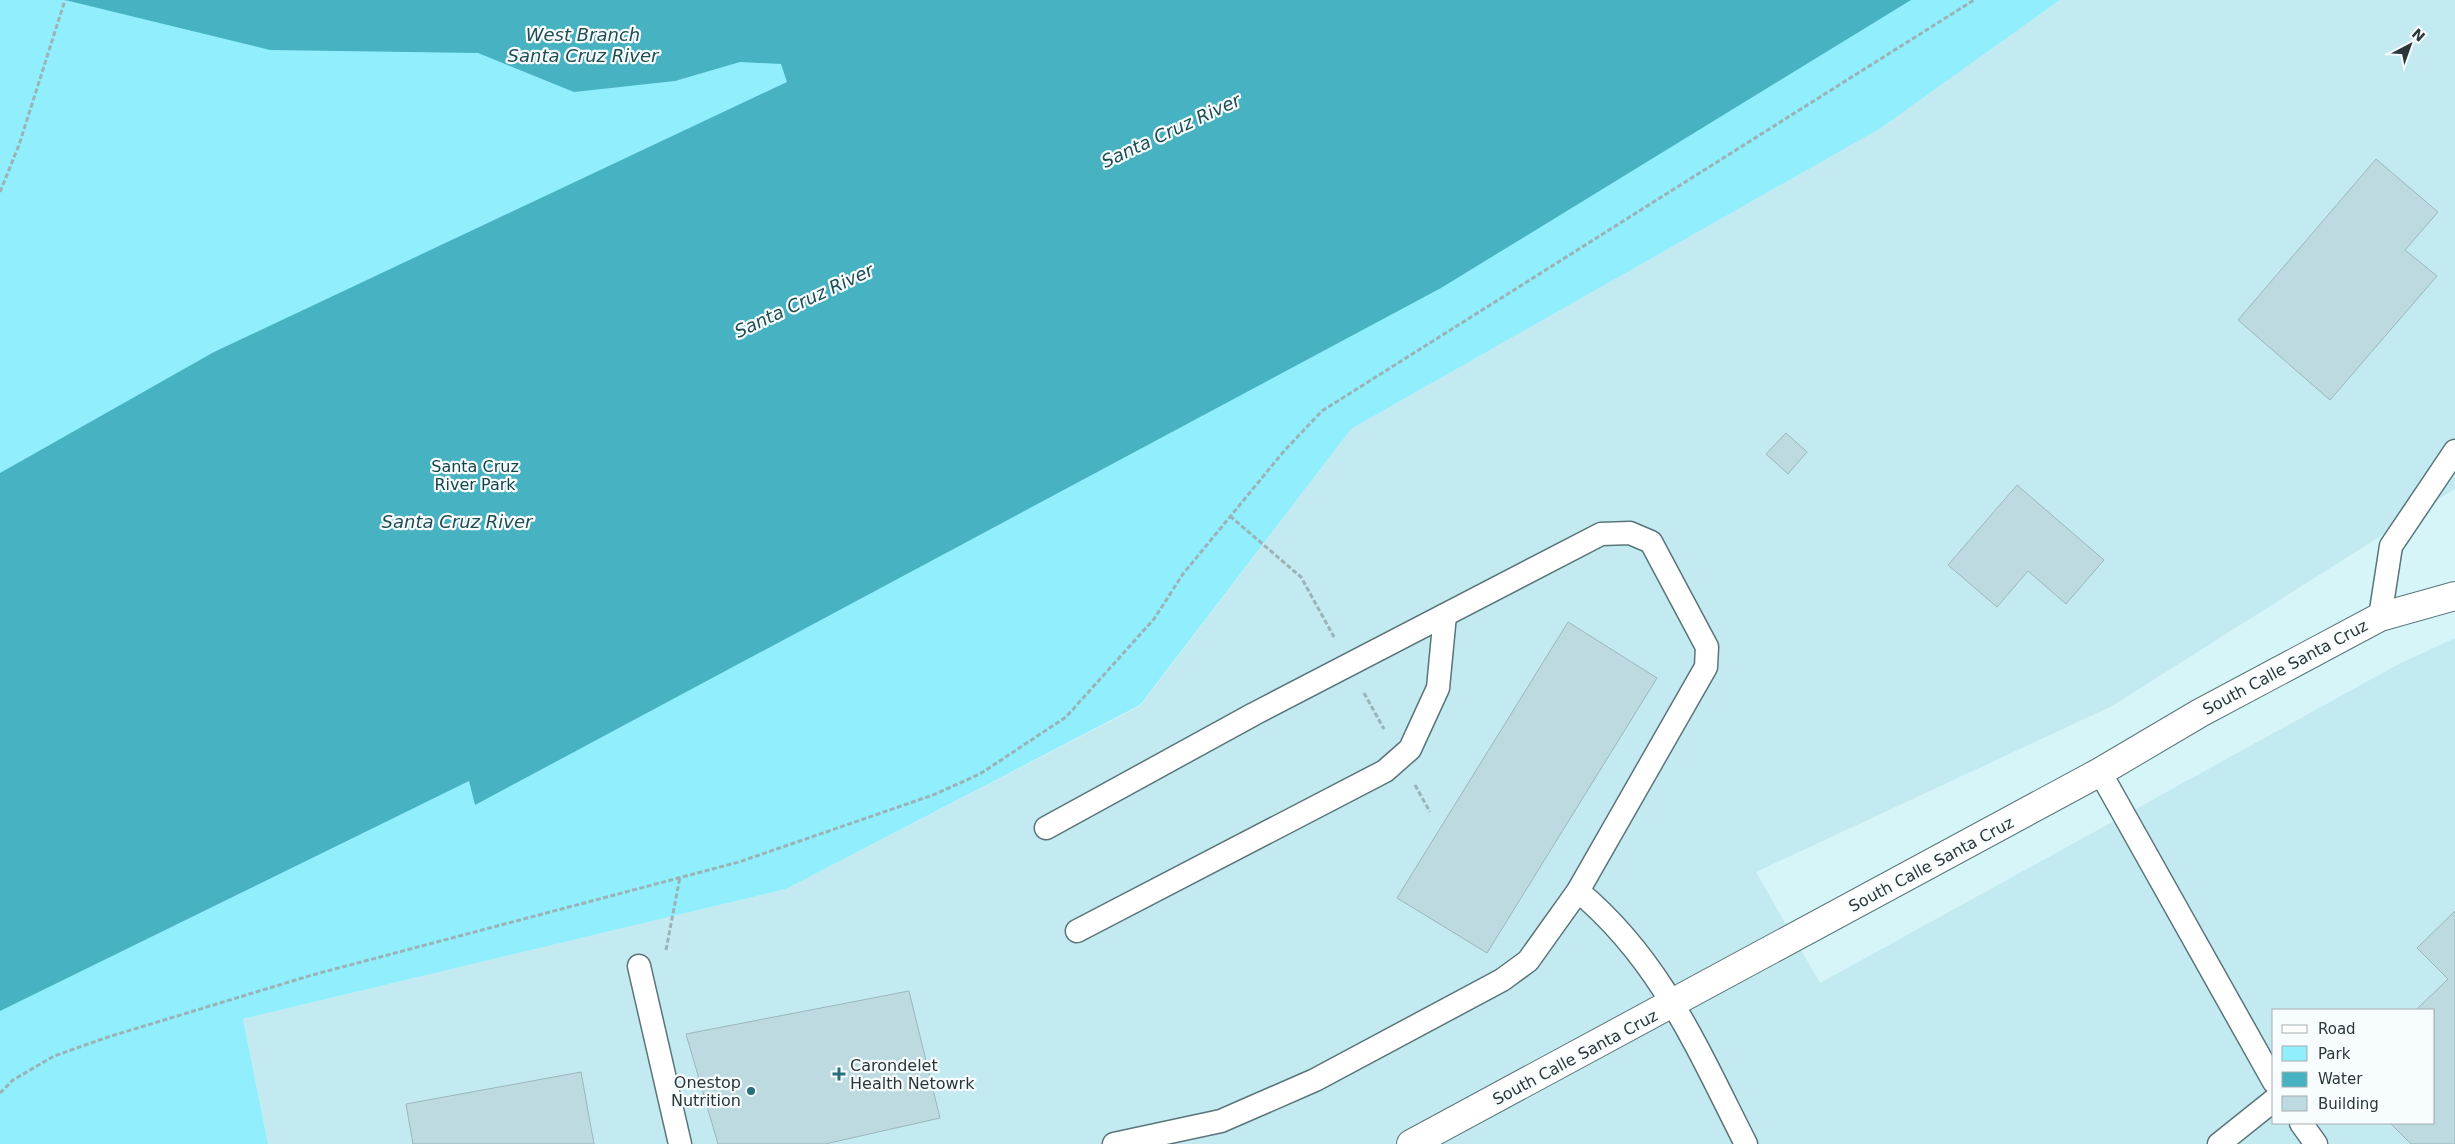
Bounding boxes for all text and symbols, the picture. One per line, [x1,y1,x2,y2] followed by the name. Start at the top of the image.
[2385,20,2435,70] north arrow
[508,24,660,66] water label: West Branch Santa Cruz River
[2409,25,2428,45] text: N
[1098,88,1245,172] water label: Santa Cruz River
[731,258,878,342] water label: Santa Cruz River
[431,457,519,494] park label: Santa Cruz River Park
[382,511,534,532] water label: Santa Cruz River
[2200,616,2371,719] street label: South Calle Santa Cruz
[1846,813,2017,916] street label: South Calle Santa Cruz
[1490,1006,1661,1109] street label: South Calle Santa Cruz
[2272,1009,2435,1124] legend
[2318,1020,2356,1038] text: Road
[2318,1045,2351,1063] text: Park
[850,1056,975,1093] place label: Carondelet Health Netowrk
[832,1067,846,1081] marker: Carondelet Health Netowrk
[2318,1070,2363,1088] text: Water
[671,1073,741,1110] place label: Onestop Nutrition
[745,1085,757,1097] marker: Onestop Nutrition
[2318,1095,2379,1113] text: Building

